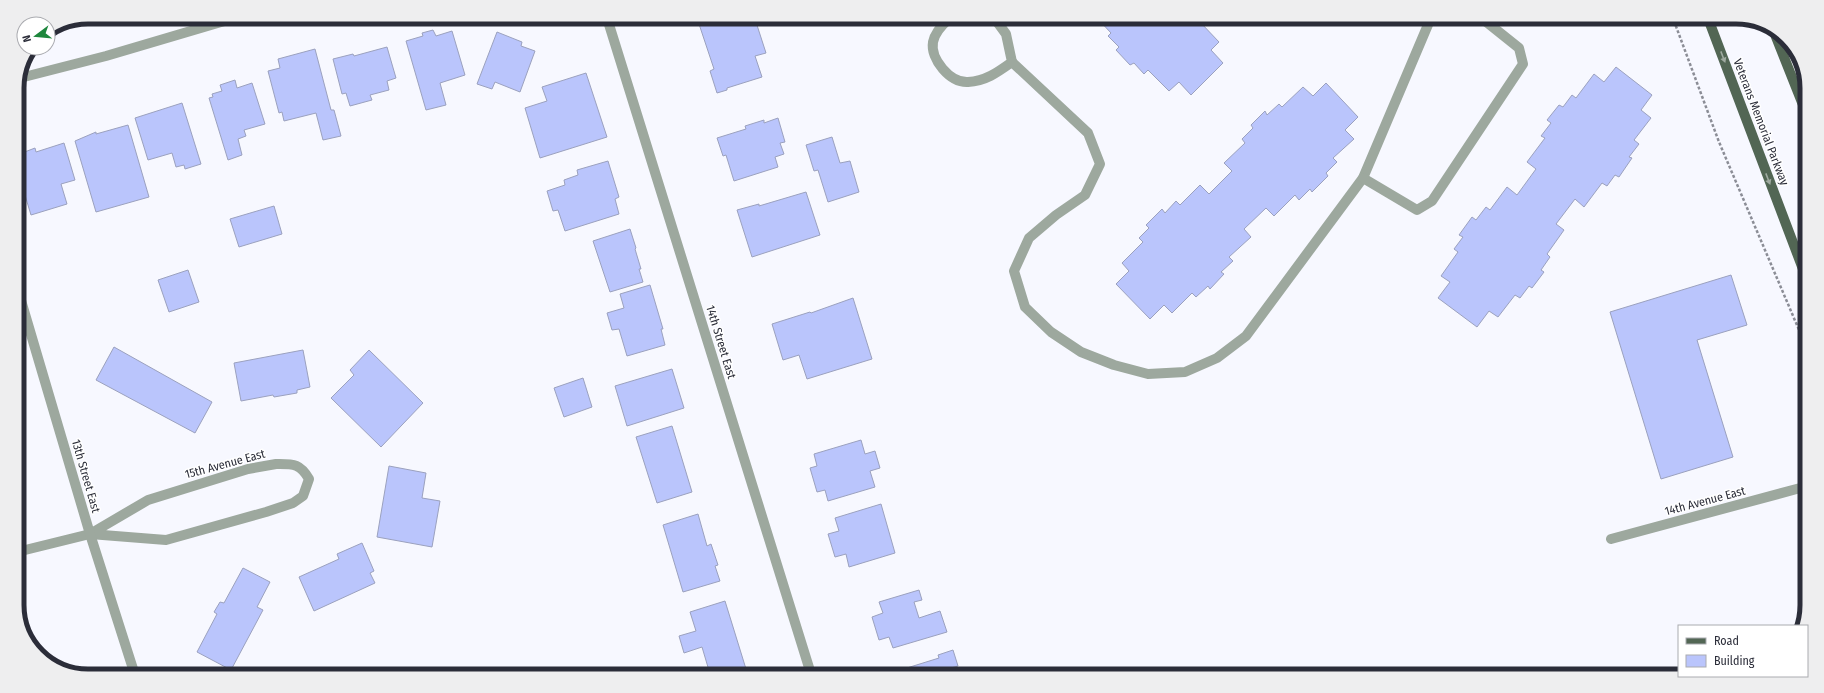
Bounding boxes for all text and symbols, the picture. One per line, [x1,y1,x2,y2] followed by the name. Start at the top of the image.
[16,16,56,56] north arrow
[20,34,34,44] text: N
[1720,52,1726,64] one-way arrow
[1730,57,1792,188] street label: Veterans Memorial Parkway
[1766,173,1772,185] one-way arrow
[703,304,739,381] street label: 14th Street East
[69,438,103,514] street label: 13th Street East
[183,447,267,481] street label: 15th Avenue East
[1663,484,1747,518] street label: 14th Avenue East
[1678,625,1808,677] legend
[1714,634,1739,648] text: Road
[1714,654,1755,668] text: Building

